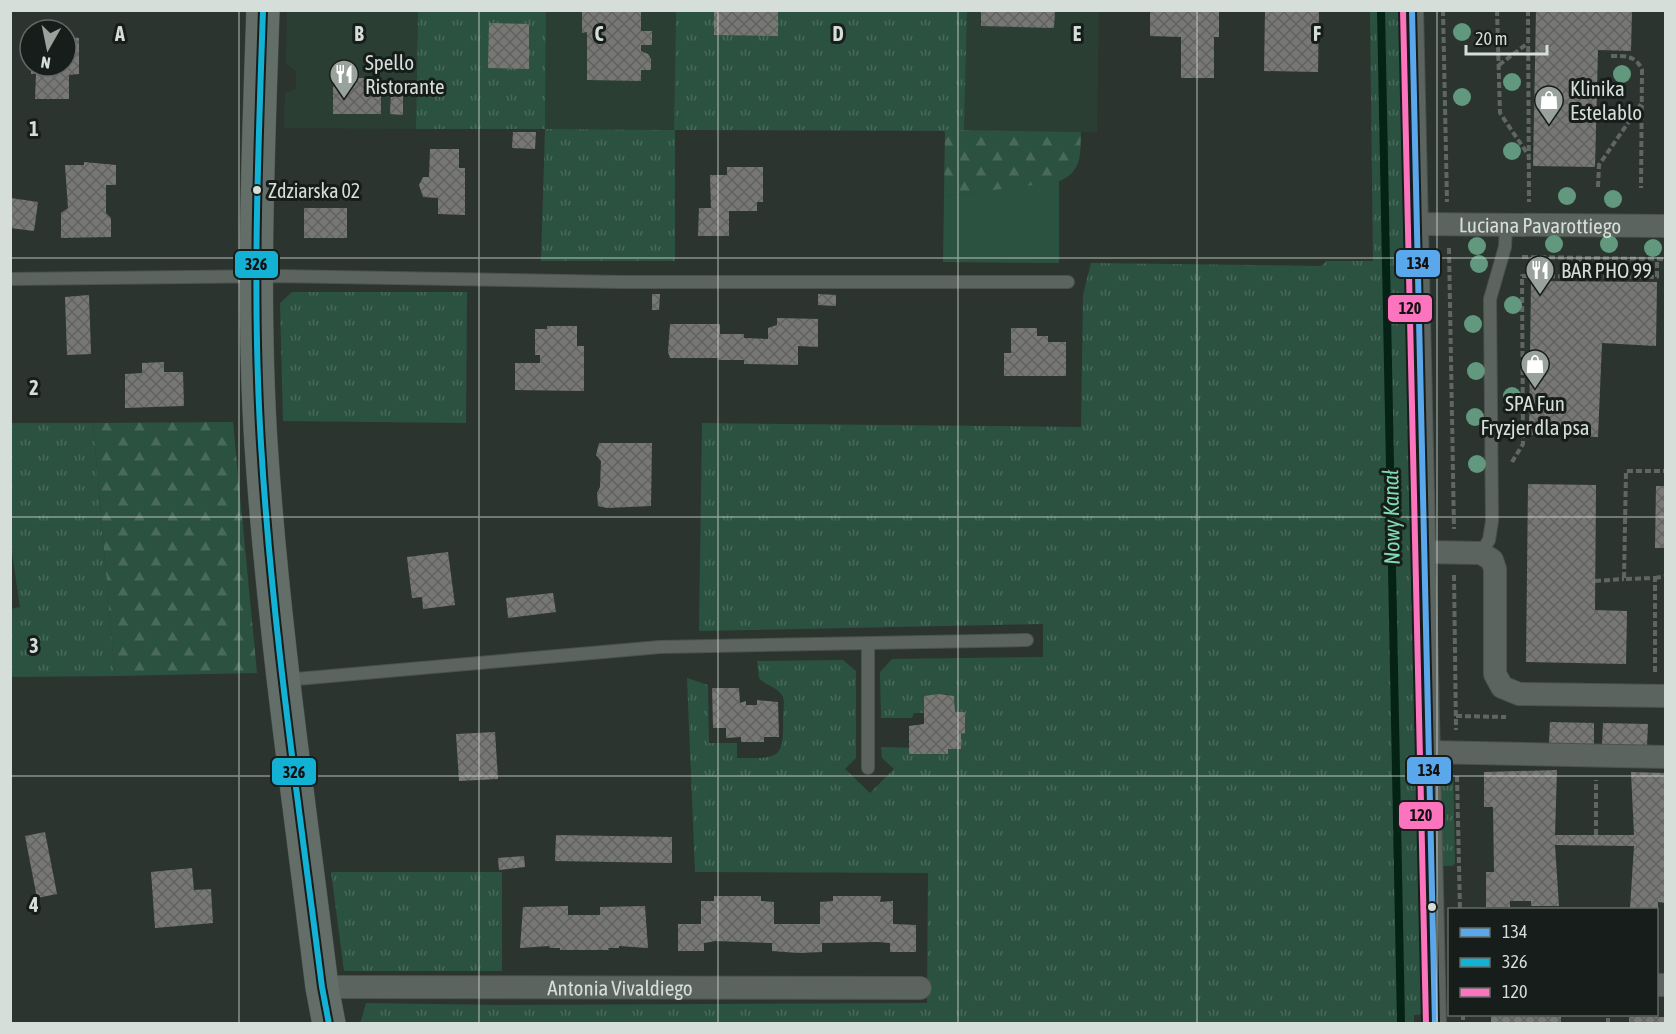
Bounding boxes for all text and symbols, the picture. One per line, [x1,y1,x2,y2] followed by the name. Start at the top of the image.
[18,18,78,78] north arrow
[1466,18,1547,56] scale bar
[114,22,125,45] text: A
[354,22,364,45] text: B
[595,22,604,45] text: C
[832,22,844,45] text: D
[1073,22,1082,45] text: E
[1313,22,1321,45] text: F
[1475,28,1507,49] text: 20 m
[365,50,445,98] place label: Spello Ristorante
[40,53,52,72] text: N
[328,58,360,100] restaurant icon: Spello Ristorante
[1570,76,1642,124] place label: Klinika Estelablo
[1533,84,1565,126] shop icon: Klinika Estelablo
[29,117,39,140] text: 1
[268,179,360,202] place label: Zdziarska 02
[251,184,263,196] marker: Zdziarska 02
[1459,212,1621,238] street label: Luciana Pavarottiego
[1395,249,1441,278] line badge: 134
[234,250,279,279] line badge: 326
[1407,254,1430,272] text: 134
[1524,254,1556,296] restaurant icon: BAR PHO 99
[245,255,268,273] text: 326
[1561,258,1652,282] place label: BAR PHO 99
[1387,294,1433,323] line badge: 120
[1399,299,1422,317] text: 120
[1519,348,1551,390] shop icon: SPA Fun Fryzjer dla psa
[29,376,39,399] text: 2
[1480,391,1590,439] place label: SPA Fun Fryzjer dla psa
[1377,469,1405,565] water label: Nowy Kanał
[29,634,39,657] text: 3
[1406,756,1452,785] line badge: 134
[271,757,317,786] line badge: 326
[1418,761,1441,779] text: 134
[283,763,306,781] text: 326
[1398,801,1444,830] line badge: 120
[1410,806,1433,824] text: 120
[28,893,39,916] text: 4
[1426,901,1438,913] unlabelled marker
[1448,908,1658,1016] legend
[1502,921,1527,942] text: 134
[1502,951,1527,972] text: 326
[547,975,693,1000] street label: Antonia Vivaldiego
[1502,981,1527,1002] text: 120

